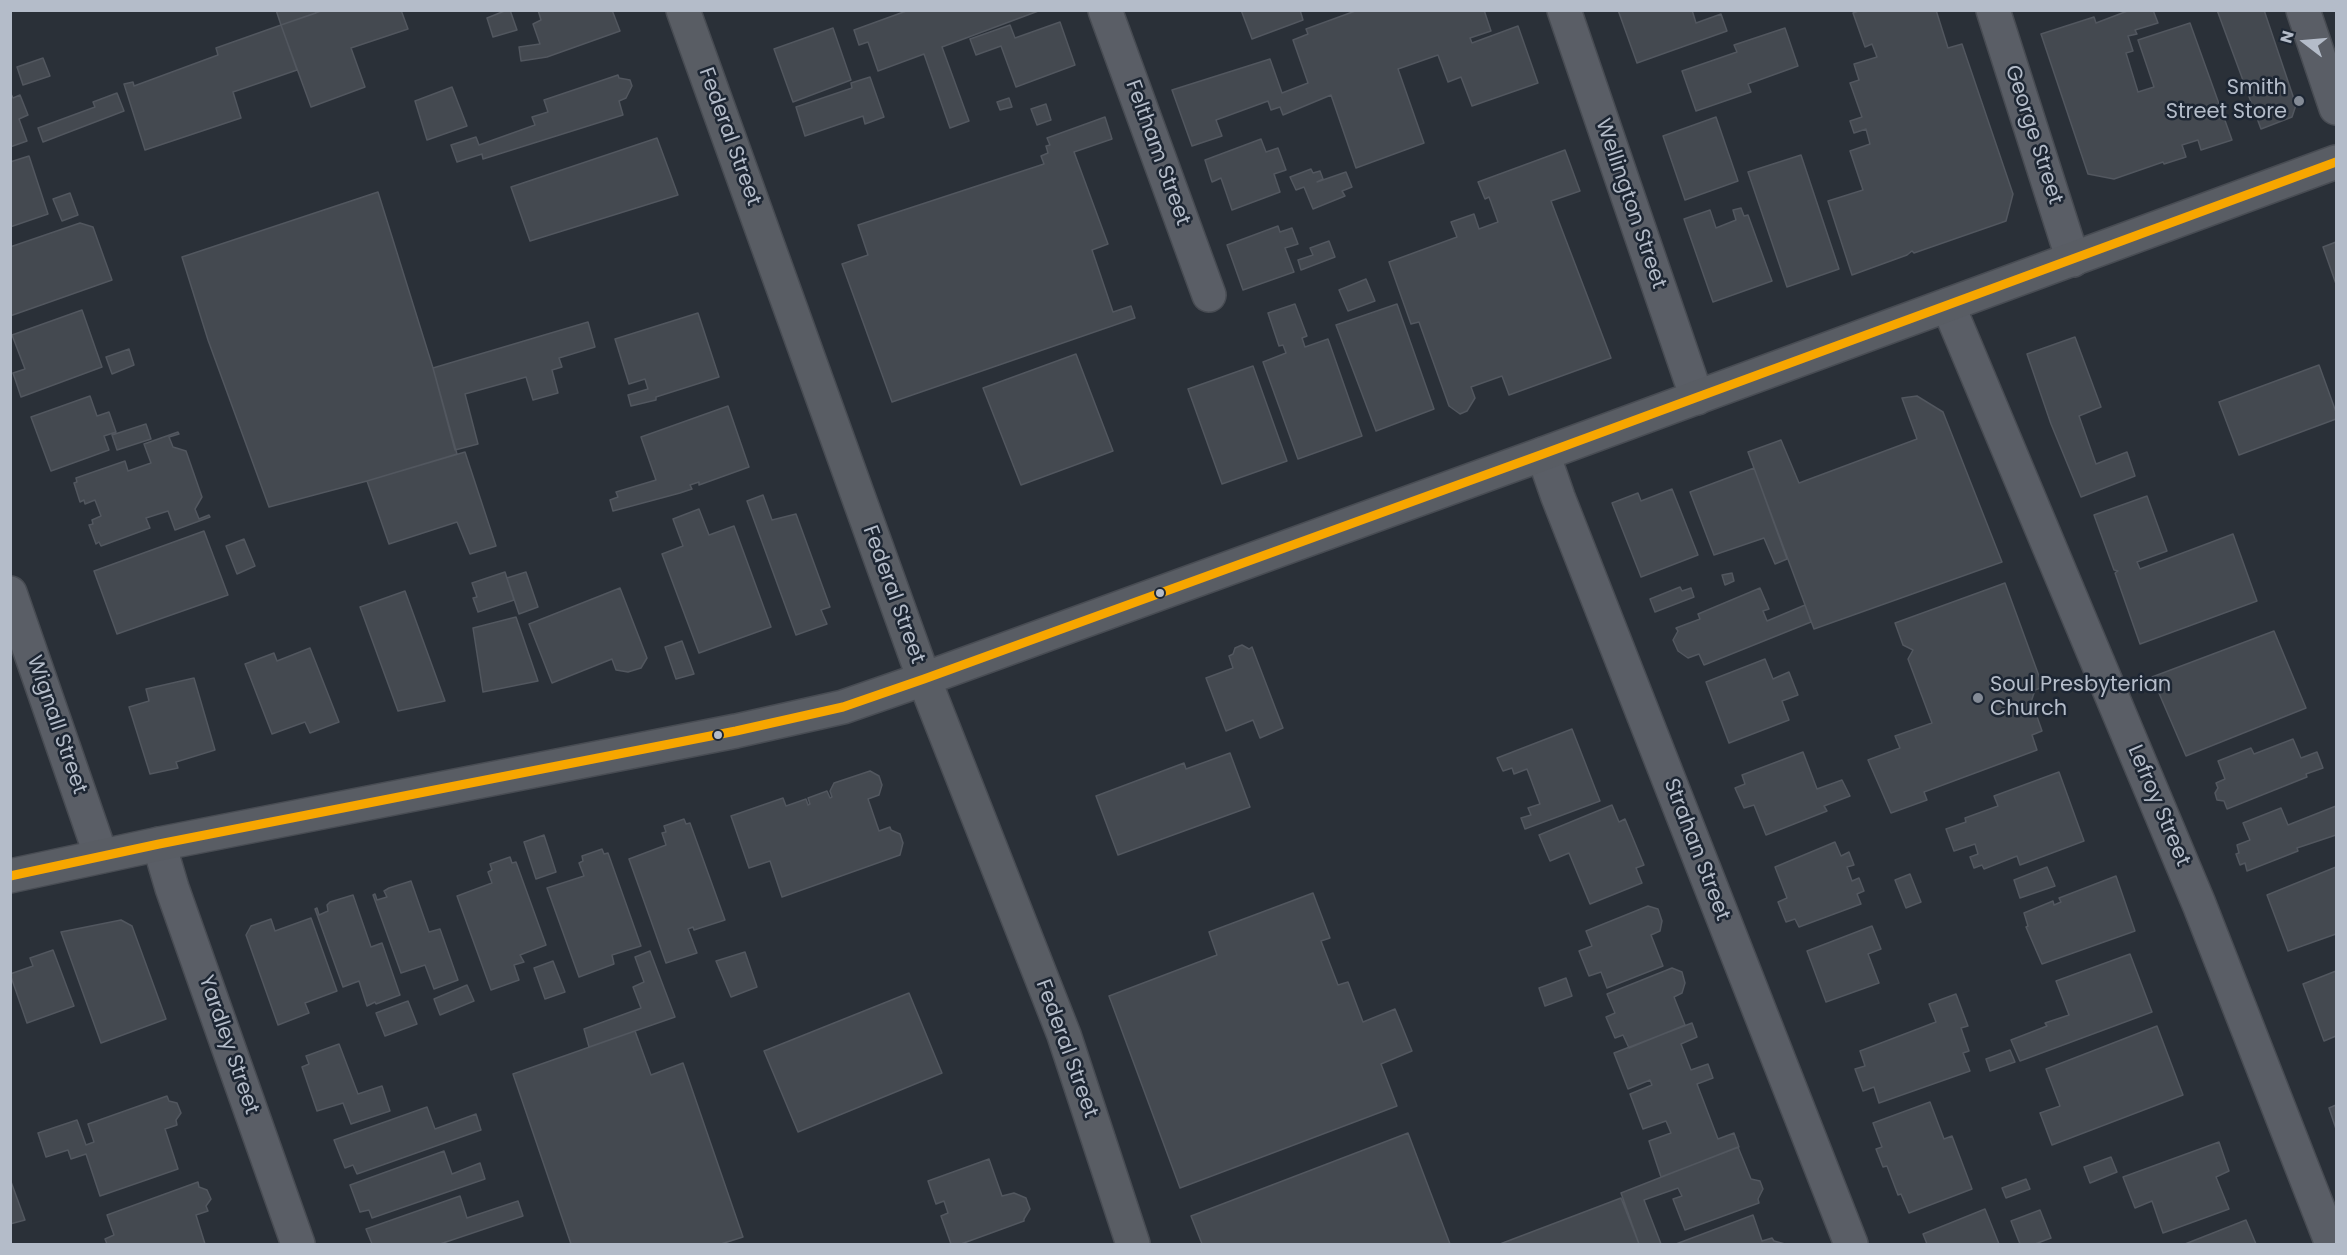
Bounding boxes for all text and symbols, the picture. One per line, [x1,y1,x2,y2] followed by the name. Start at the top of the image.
[2275,12,2335,72] north arrow
[2274,28,2300,46] text: N
[1999,62,2067,208] street label: George Street
[692,65,766,209] street label: Federal Street
[2166,76,2287,126] place label: Smith Street Store
[1119,77,1195,229] street label: Feltham Street
[2292,94,2306,108] marker: Smith Street Store
[1589,116,1671,292] street label: Wellington Street
[856,523,930,667] street label: Federal Street
[1154,587,1166,599] unlabelled marker
[20,652,92,798] street label: Wignall Street
[1990,673,2171,723] place label: Soul Presbyterian Church
[1971,691,1985,705] marker: Soul Presbyterian Church
[712,729,724,741] unlabelled marker
[2121,742,2195,870] street label: Lefroy Street
[1657,775,1735,925] street label: Strahan Street
[192,972,264,1118] street label: Yardley Street
[1029,977,1103,1121] street label: Federal Street

